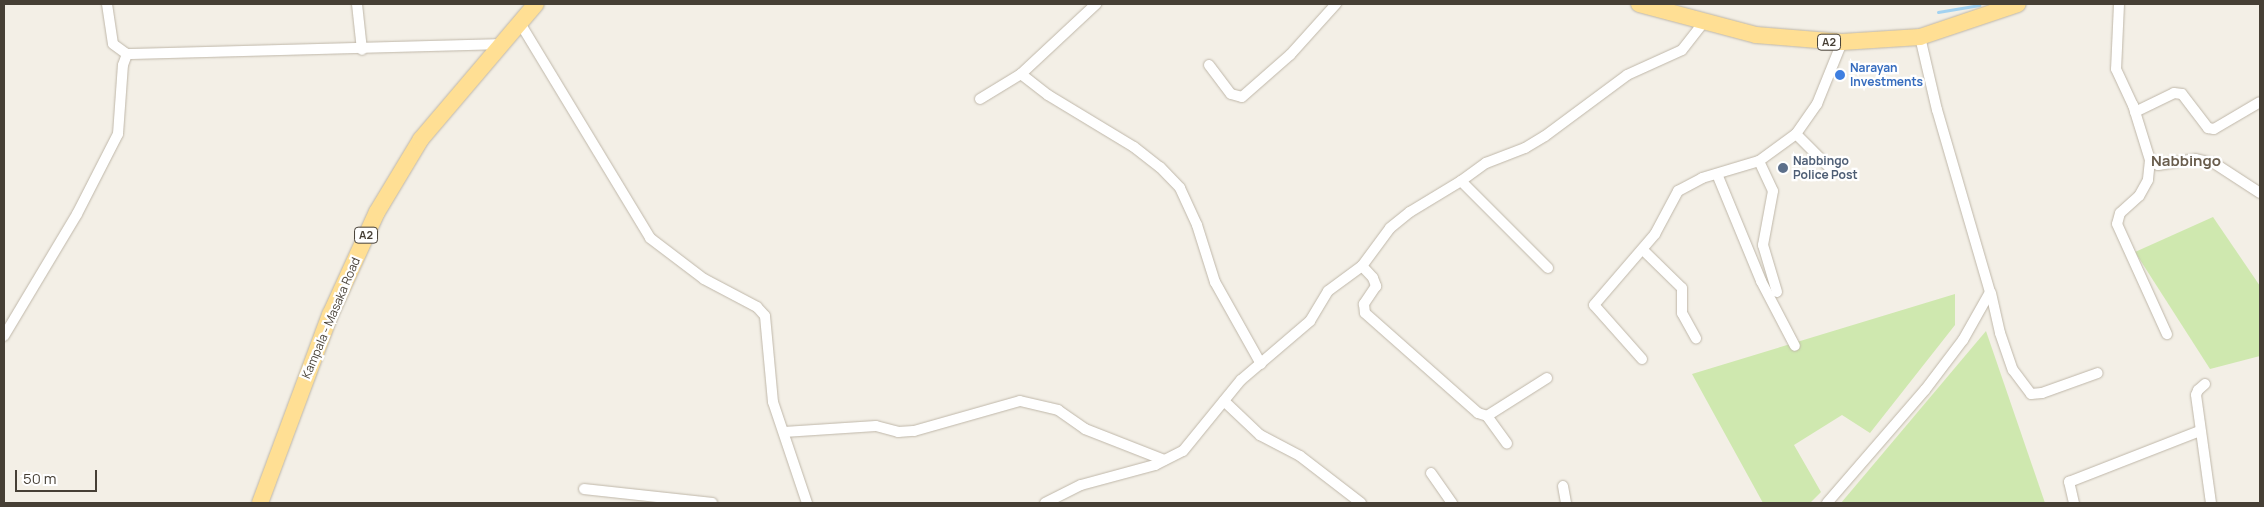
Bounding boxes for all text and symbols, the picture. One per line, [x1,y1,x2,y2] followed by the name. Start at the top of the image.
[1816,34,1842,51] road number: A2
[1850,61,1923,89] place label: Narayan Investments
[1834,69,1846,81] marker: Narayan Investments
[2151,152,2221,170] district label: Nabbingo
[1793,154,1858,182] place label: Nabbingo Police Post
[1777,162,1789,174] marker: Nabbingo Police Post
[354,226,378,244] road number: A2
[299,255,363,381] street label: Kampala - Masaka Road
[18,460,100,492] scale bar
[23,468,57,489] text: 50 m

